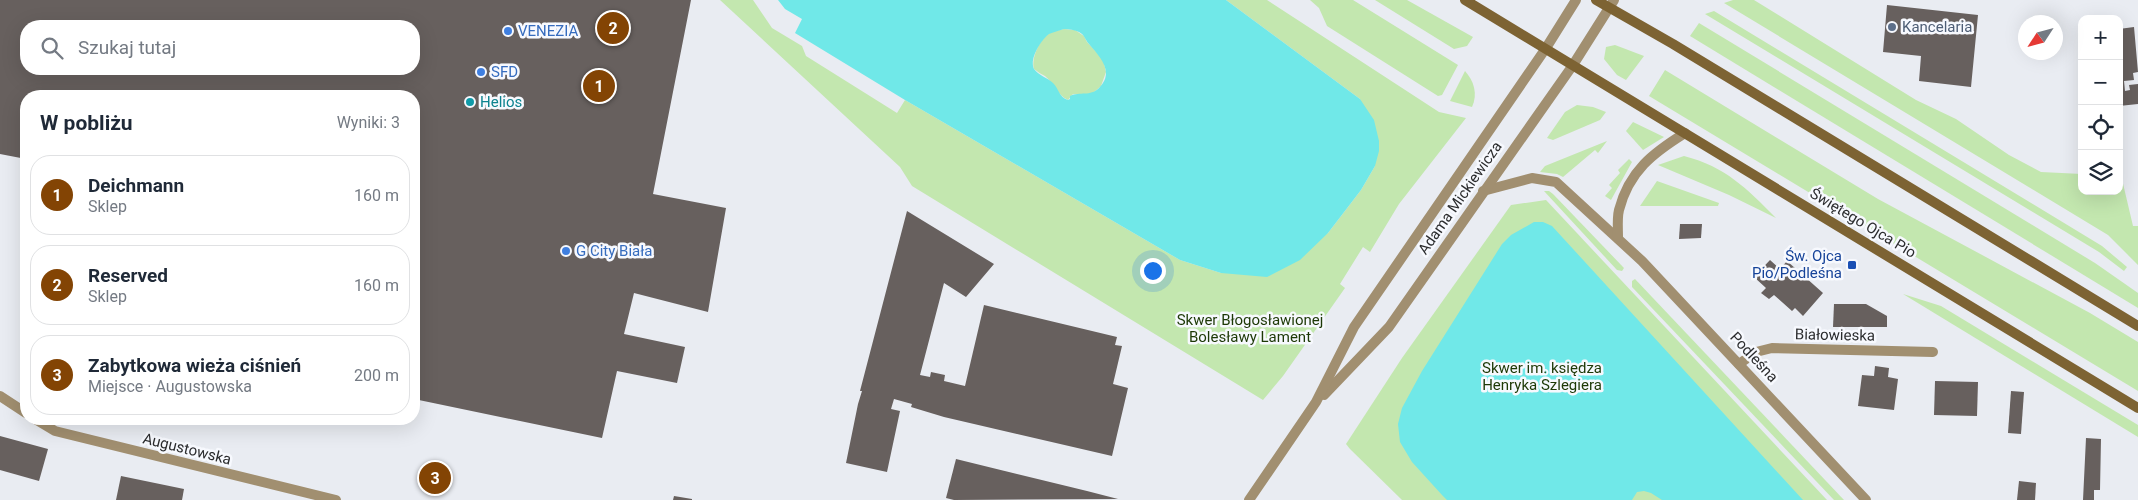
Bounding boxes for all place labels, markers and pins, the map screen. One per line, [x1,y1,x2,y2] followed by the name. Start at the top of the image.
[597,9,629,47] pin: 2
[1902,18,1972,36] place label: Kancelaria
[1886,21,1898,33] marker: Kancelaria
[518,22,579,40] place label: VENEZIA
[502,25,514,37] marker: VENEZIA
[491,63,518,81] place label: SFD
[475,66,487,78] marker: SFD
[583,67,615,105] pin: 1
[480,93,522,111] place label: Helios
[464,96,476,108] marker: Helios
[576,242,652,260] place label: G City Biała
[560,245,572,257] marker: G City Biała
[1752,247,1842,282] place label: Św. Ojca Pio/Podleśna
[1846,259,1858,271] marker: Św. Ojca Pio/Podleśna
[419,459,451,497] pin: 3

